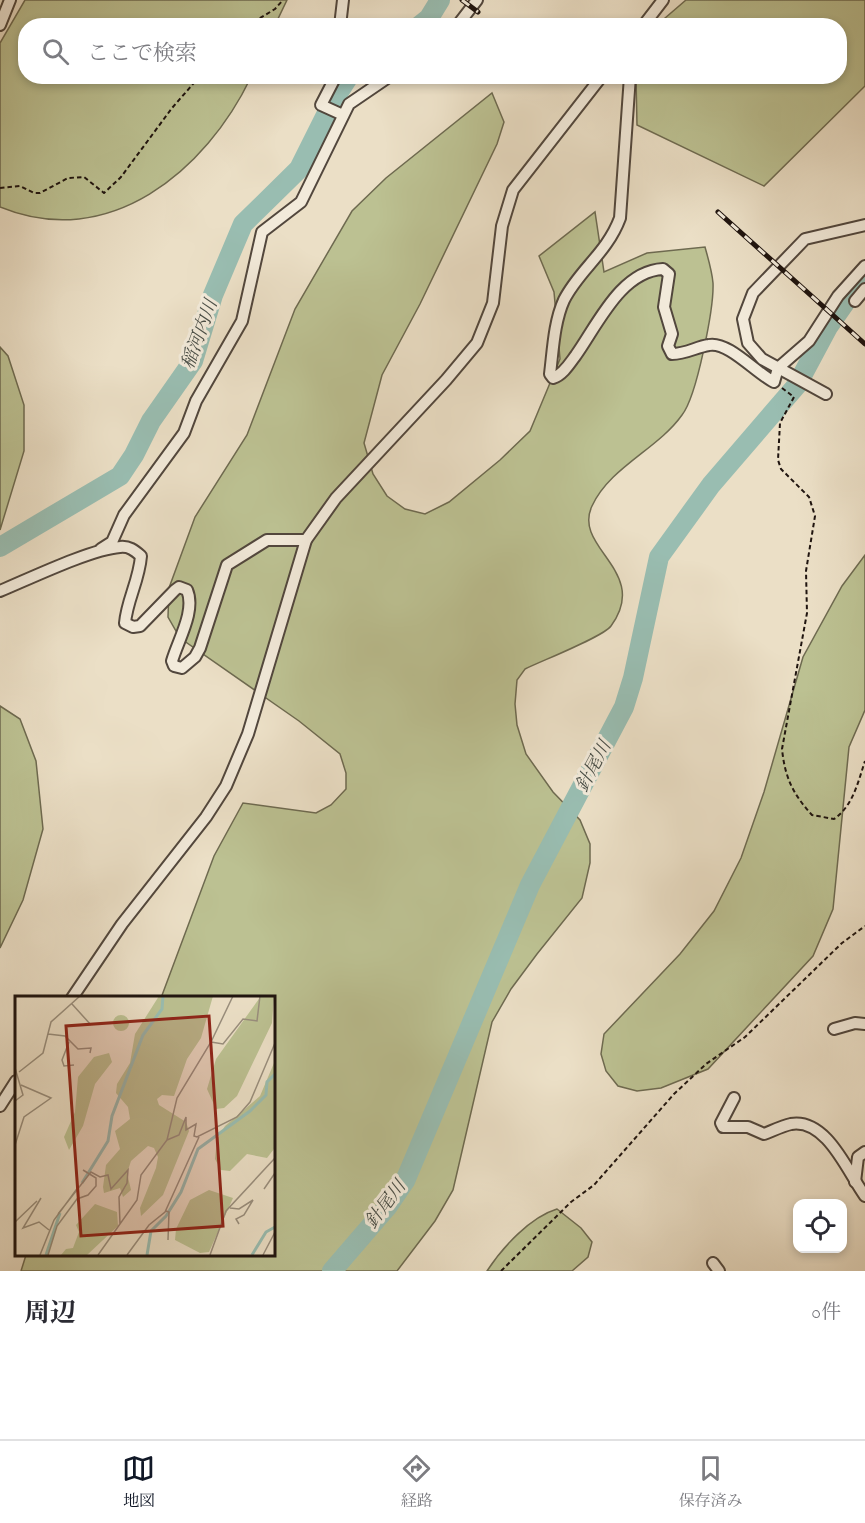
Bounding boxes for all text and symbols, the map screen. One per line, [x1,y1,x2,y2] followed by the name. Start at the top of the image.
[18,18,847,84] search box
[39,35,72,68] icon: search
[87,40,197,68] text: ここで検索
[177,295,224,372] water label: 稲河内川
[571,736,618,796] water label: 針尾川
[15,996,274,1256] inset map
[361,1175,413,1233] water label: 針尾川
[793,1199,847,1253] map controls
[793,1199,847,1253] button: locate
[24,1297,76,1330] text: 周辺
[811,1300,841,1325] text: 0件
[122,1452,155,1512] tab: 地図
[400,1452,433,1512] tab: 経路
[678,1452,742,1512] tab: 保存済み

